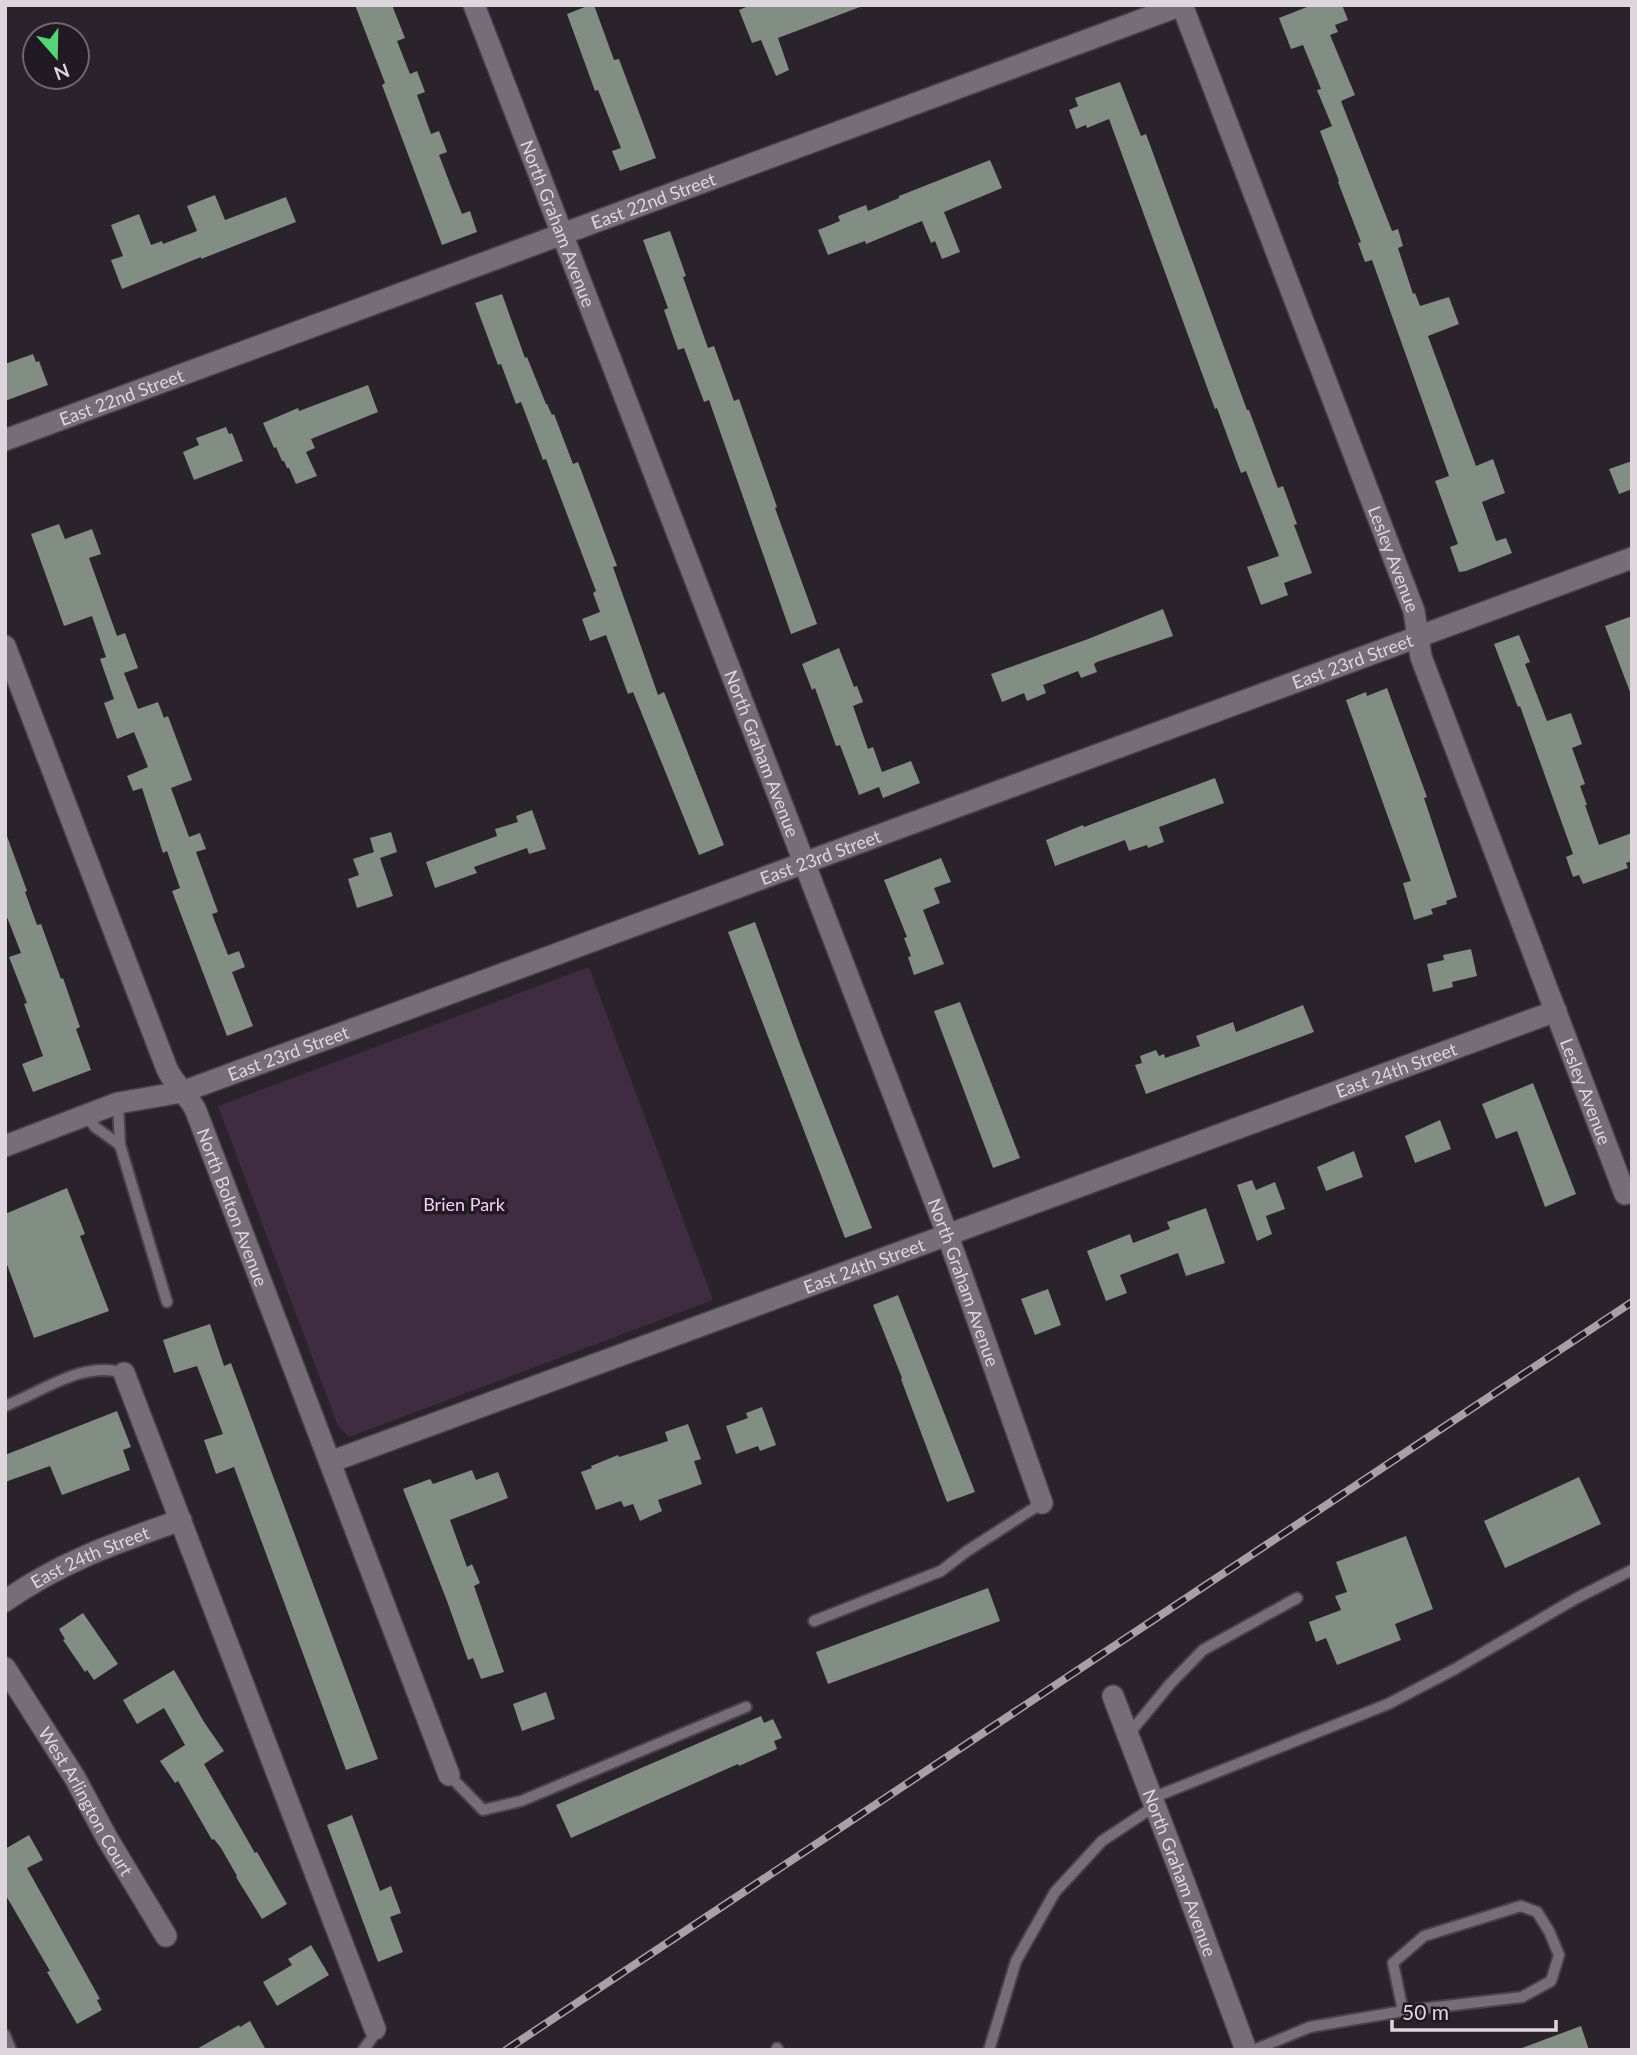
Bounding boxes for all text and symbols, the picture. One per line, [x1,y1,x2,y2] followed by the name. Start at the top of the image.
[21,21,91,91] north arrow
[51,59,73,86] text: N
[516,137,600,310] street label: North Graham Avenue
[588,167,719,234] street label: East 22nd Street
[56,364,187,430] street label: East 22nd Street
[1364,503,1424,615] street label: Lesley Avenue
[1289,628,1416,693] street label: East 23rd Street
[720,667,804,840] street label: North Graham Avenue
[757,824,884,889] street label: East 23rd Street
[225,1020,352,1085] street label: East 23rd Street
[1556,1035,1616,1148] street label: Lesley Avenue
[1332,1037,1460,1102] street label: East 24th Street
[192,1125,273,1289] street label: North Bolton Avenue
[423,1193,506,1215] park label: Brien Park
[923,1195,1004,1369] street label: North Graham Avenue
[800,1233,928,1298] street label: East 24th Street
[27,1521,152,1593] street label: East 24th Street
[34,1723,138,1880] street label: West Arlington Court
[1139,1786,1222,1959] street label: North Graham Avenue
[1392,1988,1556,2032] scale bar
[1402,1999,1449,2024] text: 50 m

